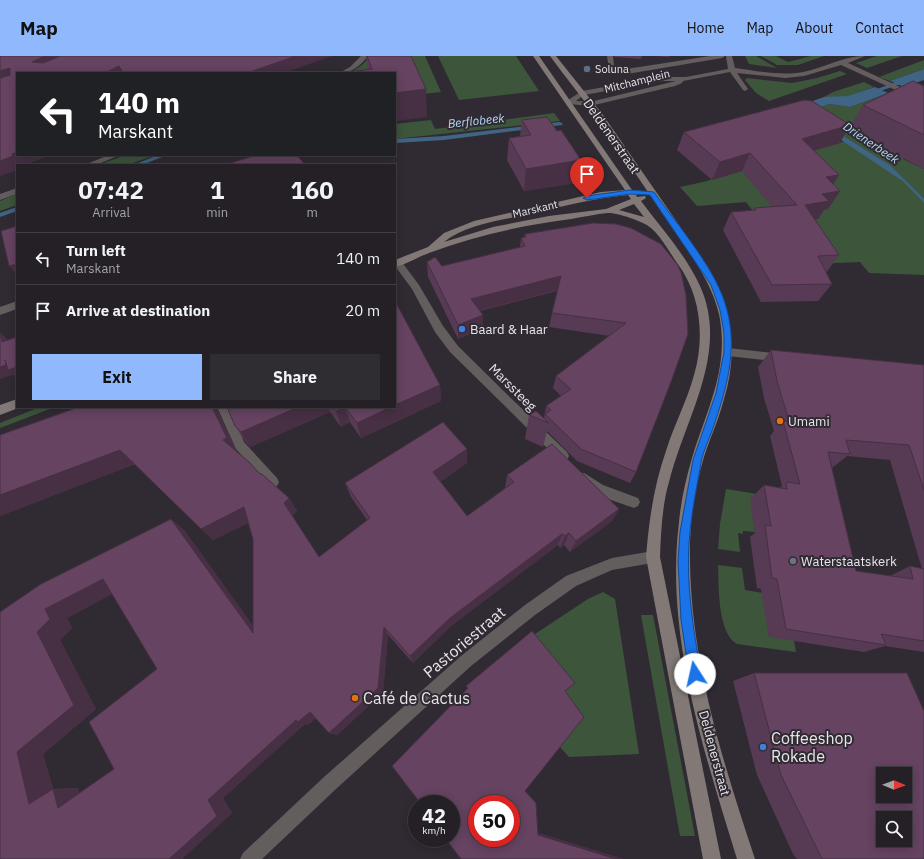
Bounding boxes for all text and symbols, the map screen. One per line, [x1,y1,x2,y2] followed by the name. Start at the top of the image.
[20,16,58,40] text: Map
[687,19,724,37] text: Home
[746,19,773,37] text: Map
[795,19,833,37] text: About
[855,19,904,37] text: Contact
[595,62,629,76] place label: Soluna
[582,64,592,74] marker: Soluna
[603,66,671,96] street label: Mitchamplein
[98,84,180,121] text: 140 m
[32,88,84,140] icon: left
[580,96,644,177] street label: Deldenerstraat
[447,110,506,131] water label: Berflobeek
[840,118,903,167] water label: Drienerbeek
[98,120,173,143] text: Marskant
[570,157,604,198] pin
[576,163,598,185] icon: arrive
[78,174,144,206] text: 07:42
[210,174,224,206] text: 1
[290,174,334,206] text: 160
[511,197,559,221] street label: Marskant
[92,204,130,221] text: Arrival
[206,204,228,221] text: min
[306,204,318,221] text: m
[66,241,126,260] text: Turn left
[32,248,54,270] icon: left
[336,249,380,268] text: 140 m
[66,260,120,277] text: Marskant
[32,300,54,322] icon: arrive
[66,301,210,320] text: Arrive at destination
[345,301,380,320] text: 20 m
[470,321,548,338] place label: Baard & Haar
[457,324,467,334] marker: Baard & Haar
[32,354,202,400] button: Exit
[210,354,380,400] button: Share
[485,360,540,415] street label: Marssteeg
[788,413,830,430] place label: Umami
[775,416,785,426] marker: Umami
[801,553,897,570] place label: Waterstaatskerk
[788,556,798,566] marker: Waterstaatskerk
[419,602,509,682] street label: Pastoriestraat
[674,653,716,695] position arrow
[363,688,470,708] place label: Café de Cactus
[350,693,360,703] marker: Café de Cactus
[695,709,734,798] street label: Deldenerstraat
[771,728,853,766] place label: Coffeeshop Rokade
[758,742,768,752] marker: Coffeeshop Rokade
[876,767,912,803] north arrow
[876,767,912,847] map controls
[468,795,520,847] speed limit sign: 50
[422,802,446,829] text: 42
[876,811,912,847] button: search
[422,824,446,837] text: km/h

